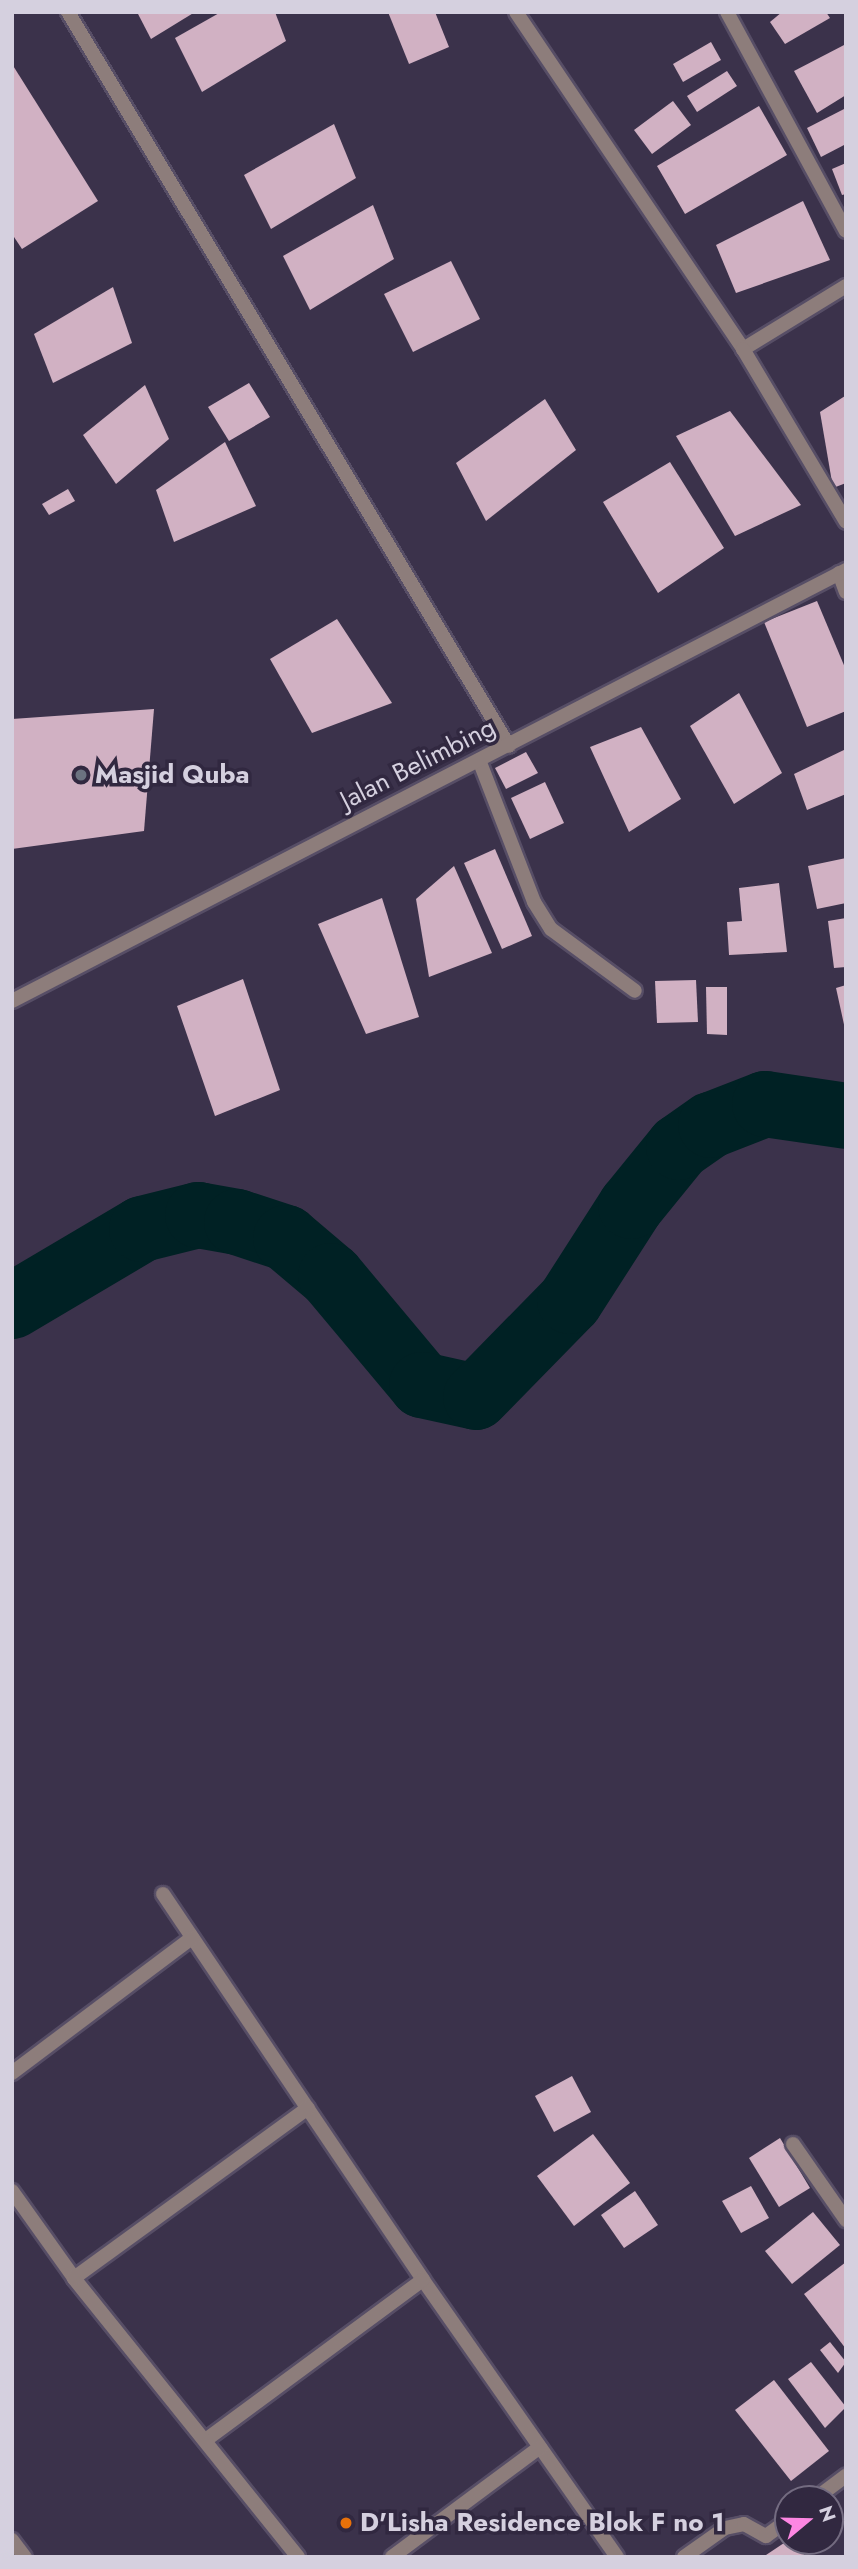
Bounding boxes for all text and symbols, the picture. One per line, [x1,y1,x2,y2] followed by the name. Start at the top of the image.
[335,712,501,816] street label: Jalan Belimbing
[95,759,250,791] place label: Masjid Quba
[73,767,89,783] marker: Masjid Quba
[774,2485,844,2555] north arrow
[812,2502,843,2525] text: N
[360,2507,725,2539] place label: D'Lisha Residence Blok F no 1
[338,2515,354,2531] marker: D'Lisha Residence Blok F no 1

